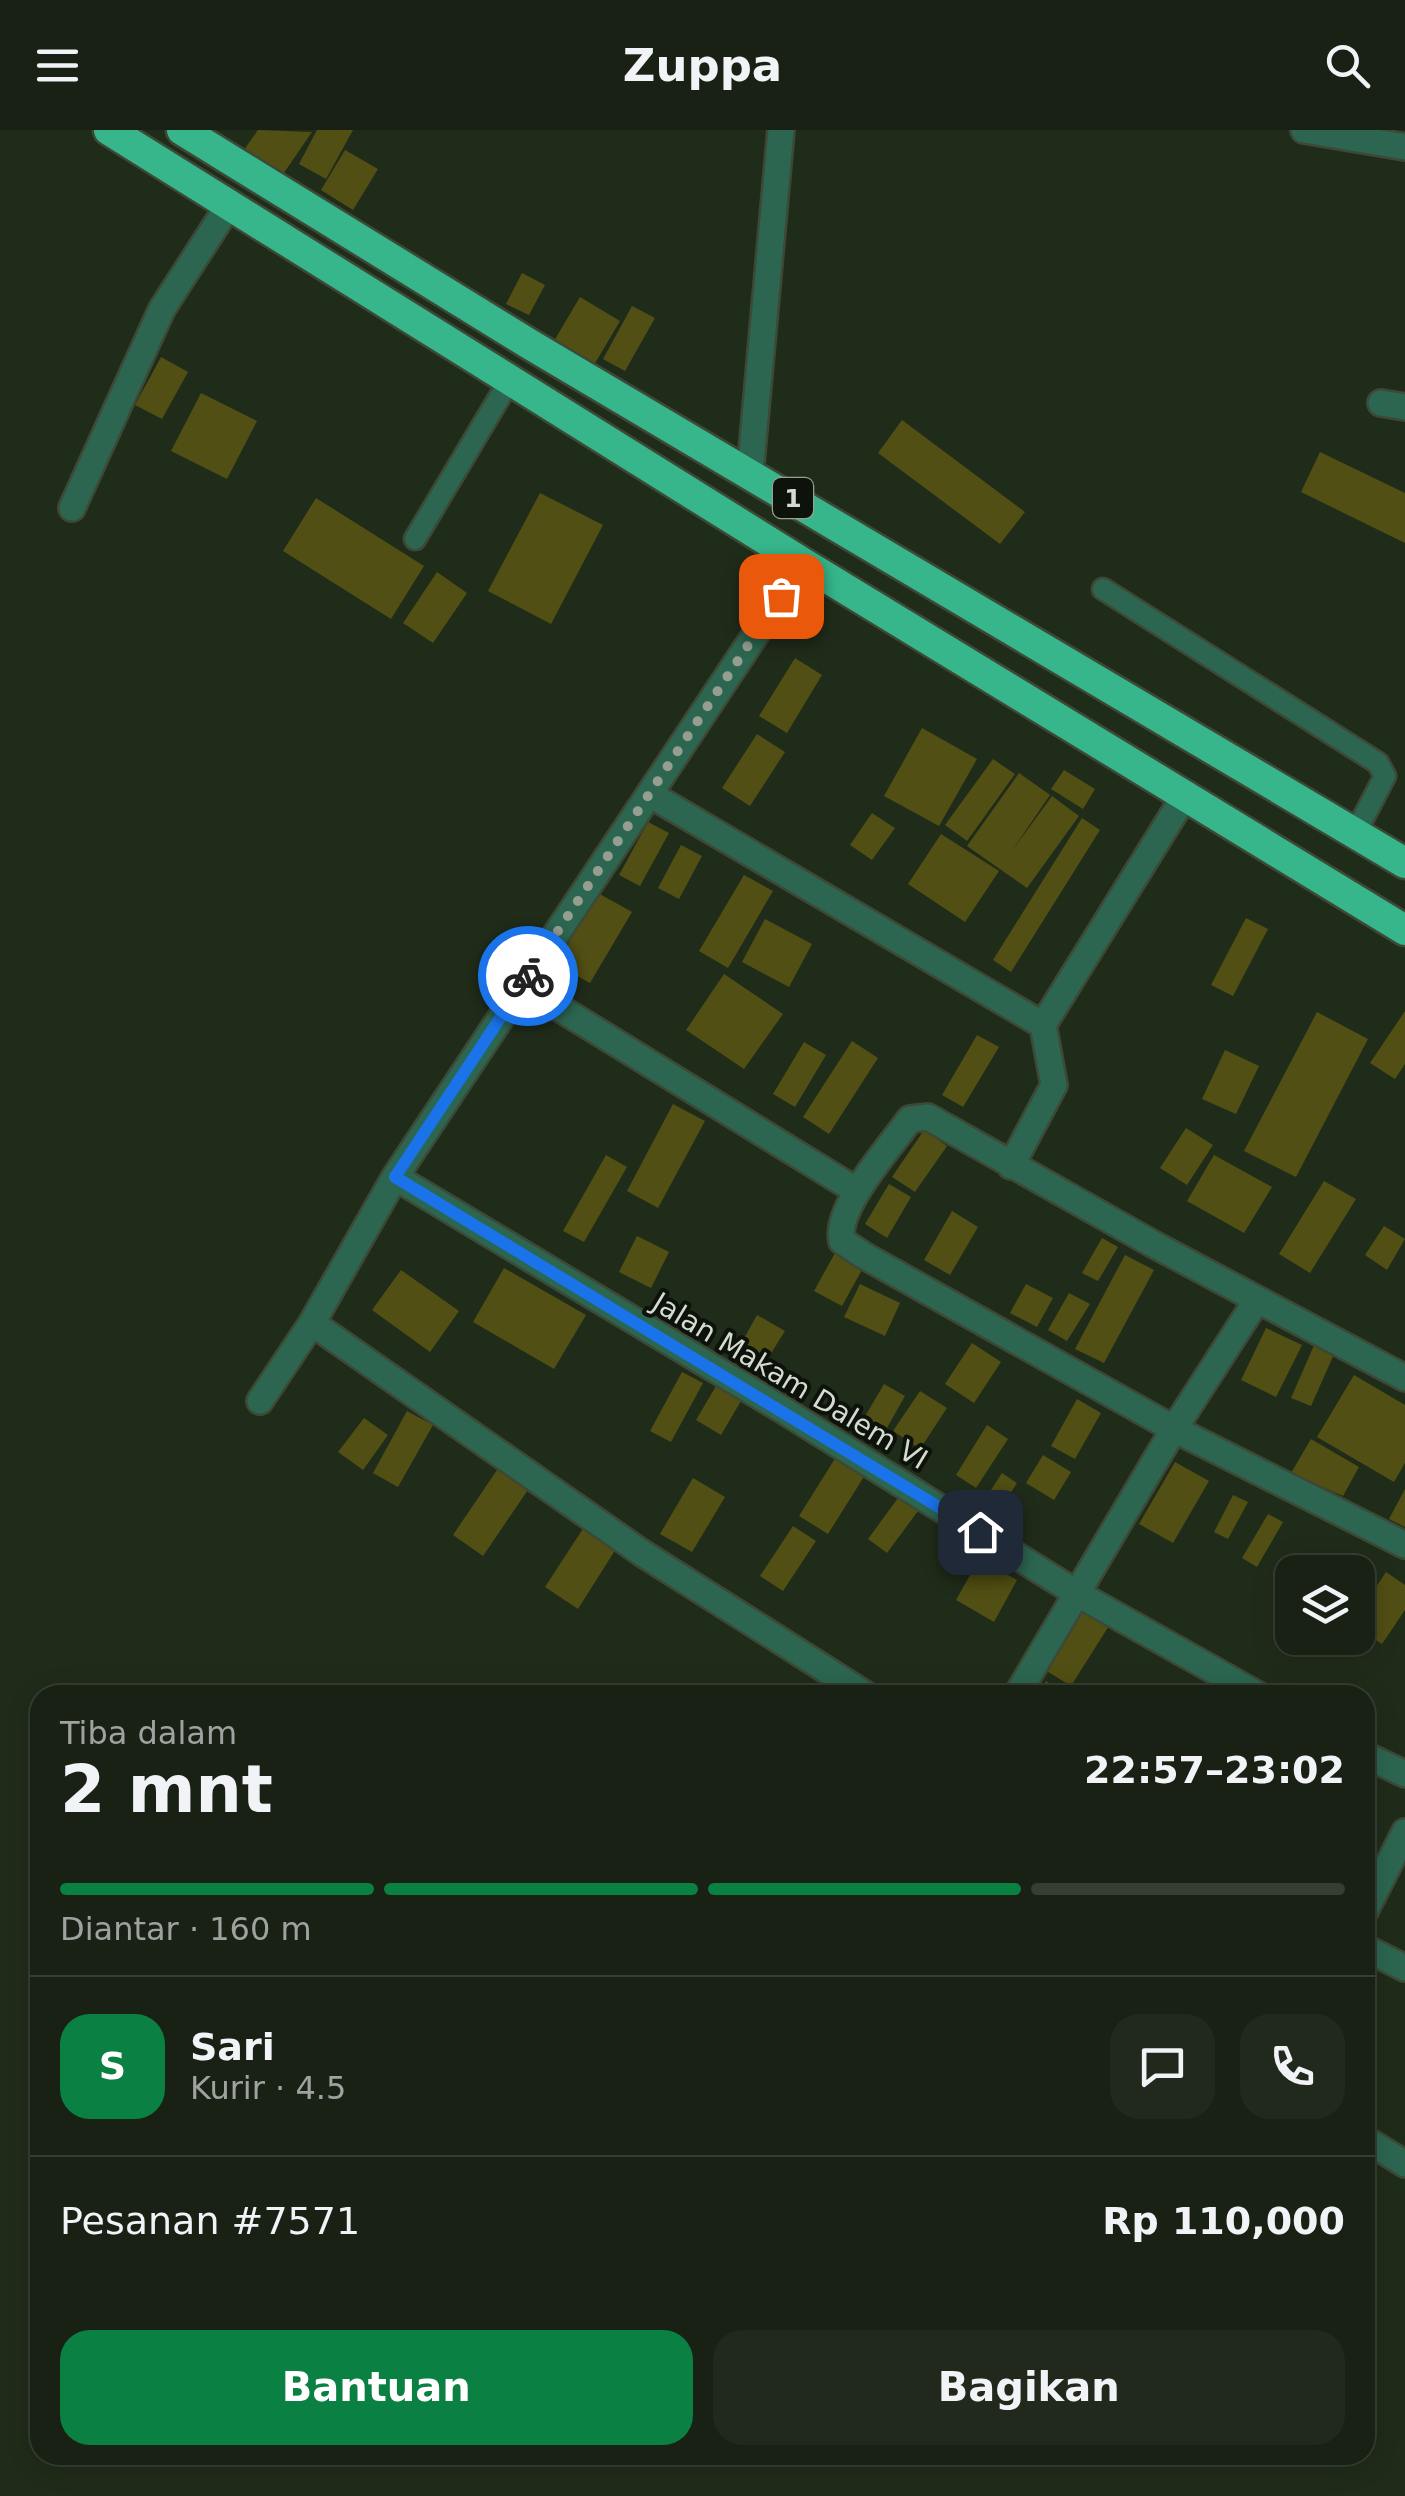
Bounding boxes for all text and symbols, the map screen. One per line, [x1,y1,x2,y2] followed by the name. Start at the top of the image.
[30,38,85,93] icon: menu
[1320,38,1375,93] icon: search
[623,39,782,92] text: Zuppa
[773,478,813,518] road number: 1
[739,554,824,639] pin
[754,569,809,624] icon: bag
[478,926,578,1026] courier
[501,949,556,1004] icon: bike
[645,1285,933,1476] street label: Jalan Makam Dalem VI
[938,1490,1023,1575] pin
[953,1505,1008,1560] icon: home
[1275,1555,1375,1655] map controls
[1275,1555,1375,1655] button: layers
[60,1714,237,1752] text: Tiba dalam
[1084,1748,1345,1792] text: 22:57–23:02
[60,1752,273,1827] text: 2 mnt
[60,1910,312,1948] text: Diantar · 160 m
[1110,2014,1215,2119] button: chat
[1240,2014,1345,2119] button: phone
[190,2025,275,2069] text: Sari
[99,2044,126,2088] text: S
[190,2069,346,2107] text: Kurir · 4.5
[60,2199,360,2243] text: Pesanan #7571
[1102,2199,1345,2243] text: Rp 110,000
[60,2330,693,2445] button: Bantuan
[713,2330,1345,2445] button: Bagikan

